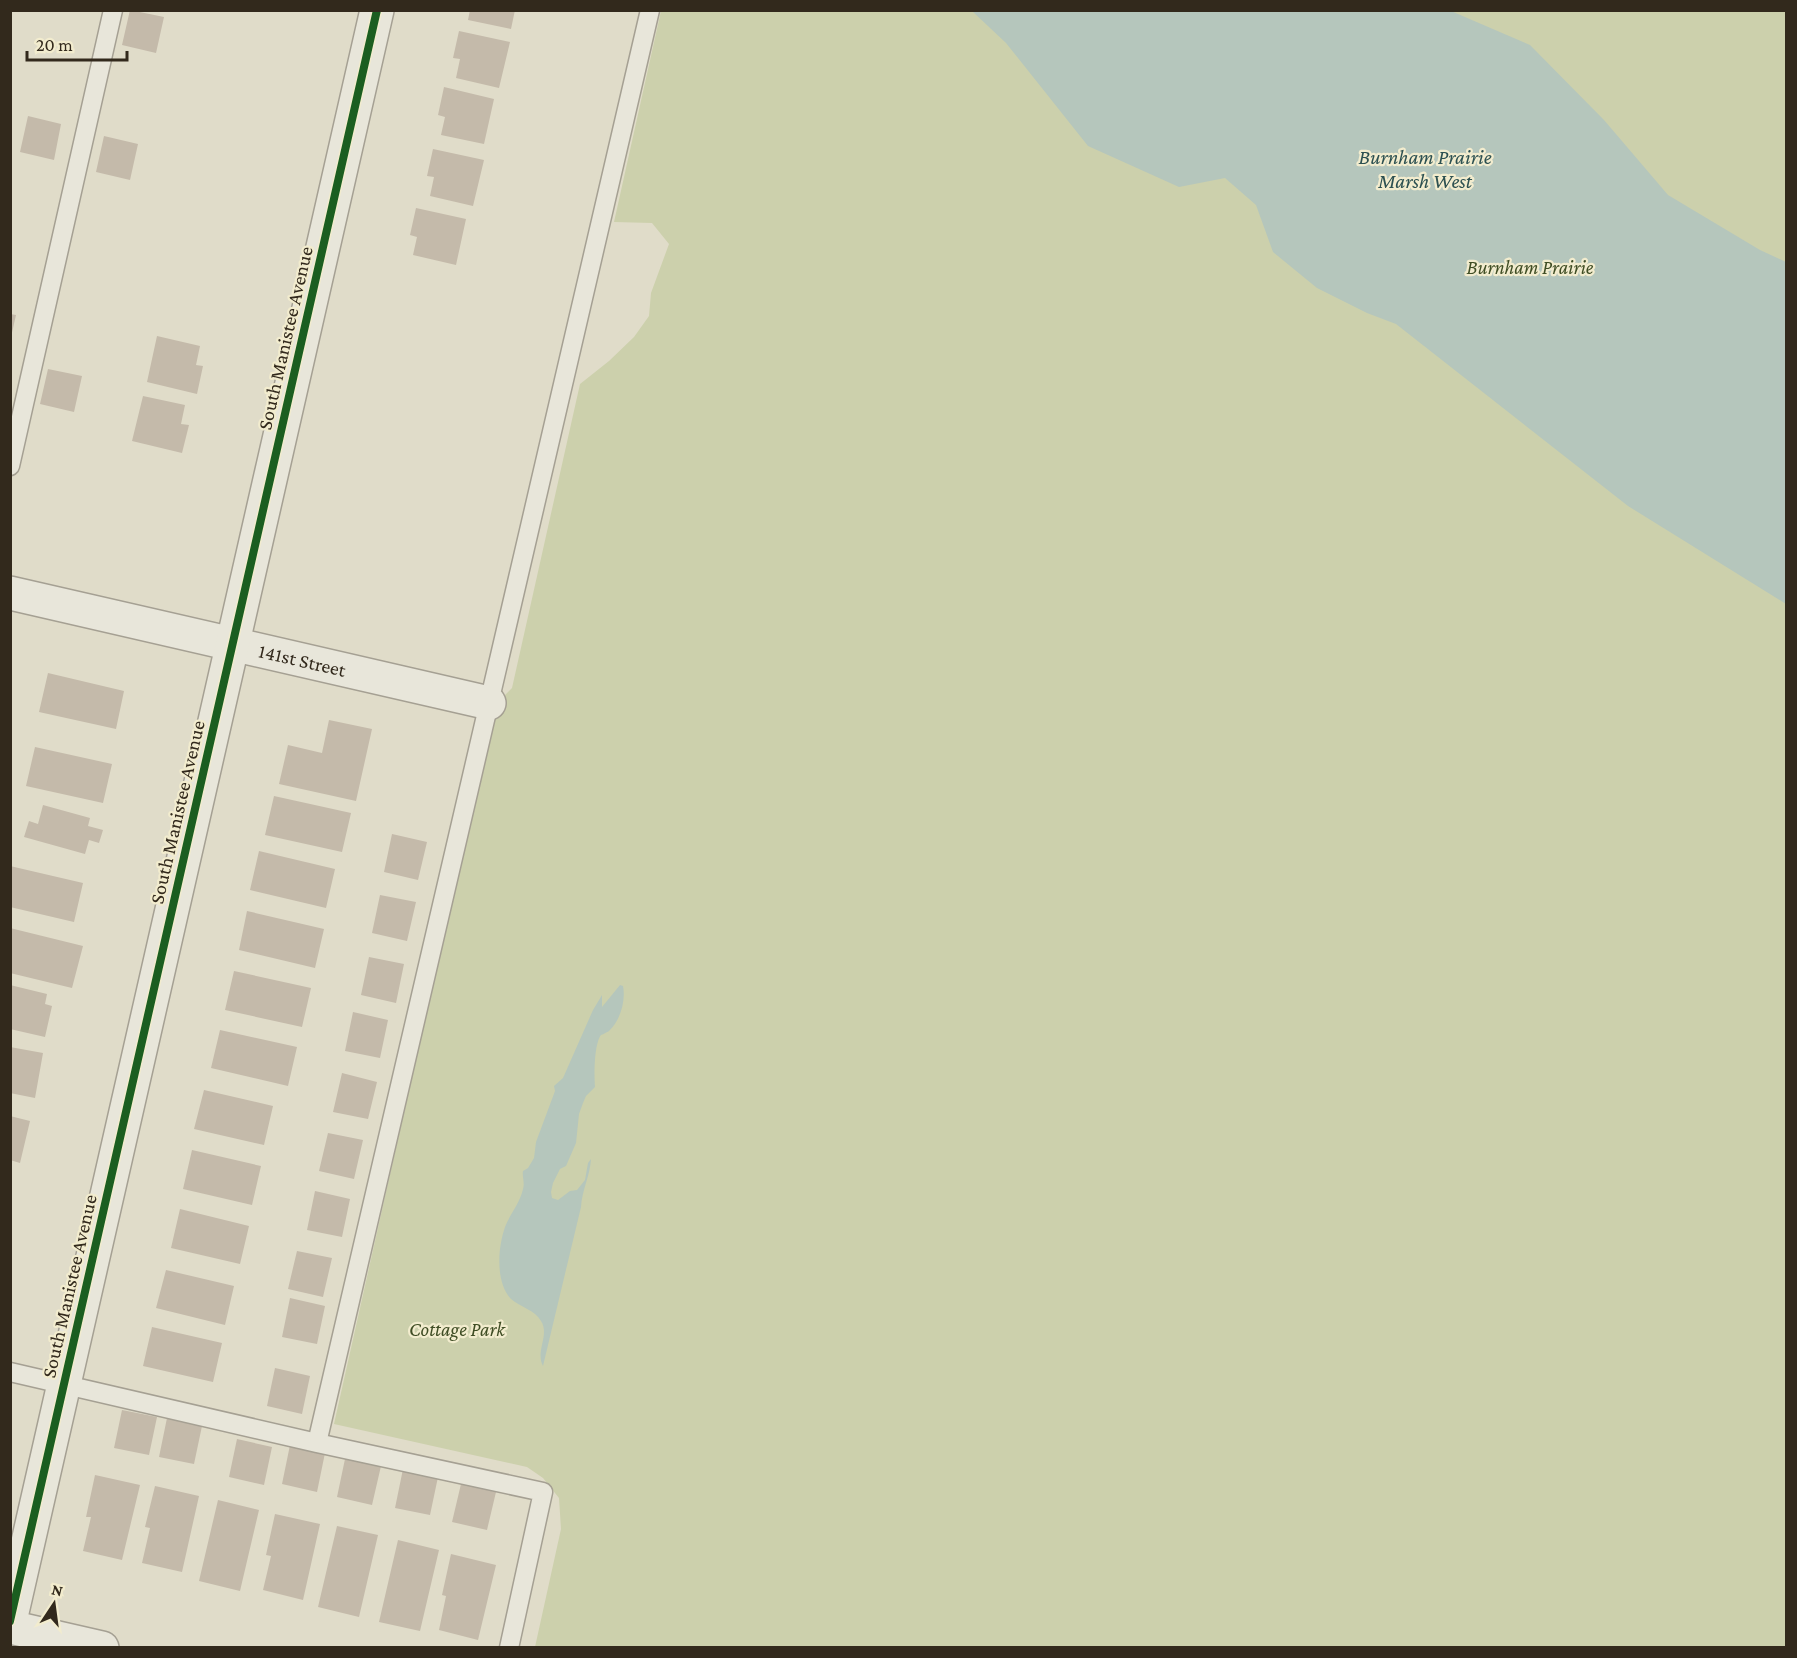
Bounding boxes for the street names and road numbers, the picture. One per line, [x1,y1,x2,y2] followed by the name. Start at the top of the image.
[253,244,317,432] street label: South Manistee Avenue
[257,640,348,681] street label: 141st Street
[145,718,209,906] street label: South Manistee Avenue
[37,1192,101,1380] street label: South Manistee Avenue

